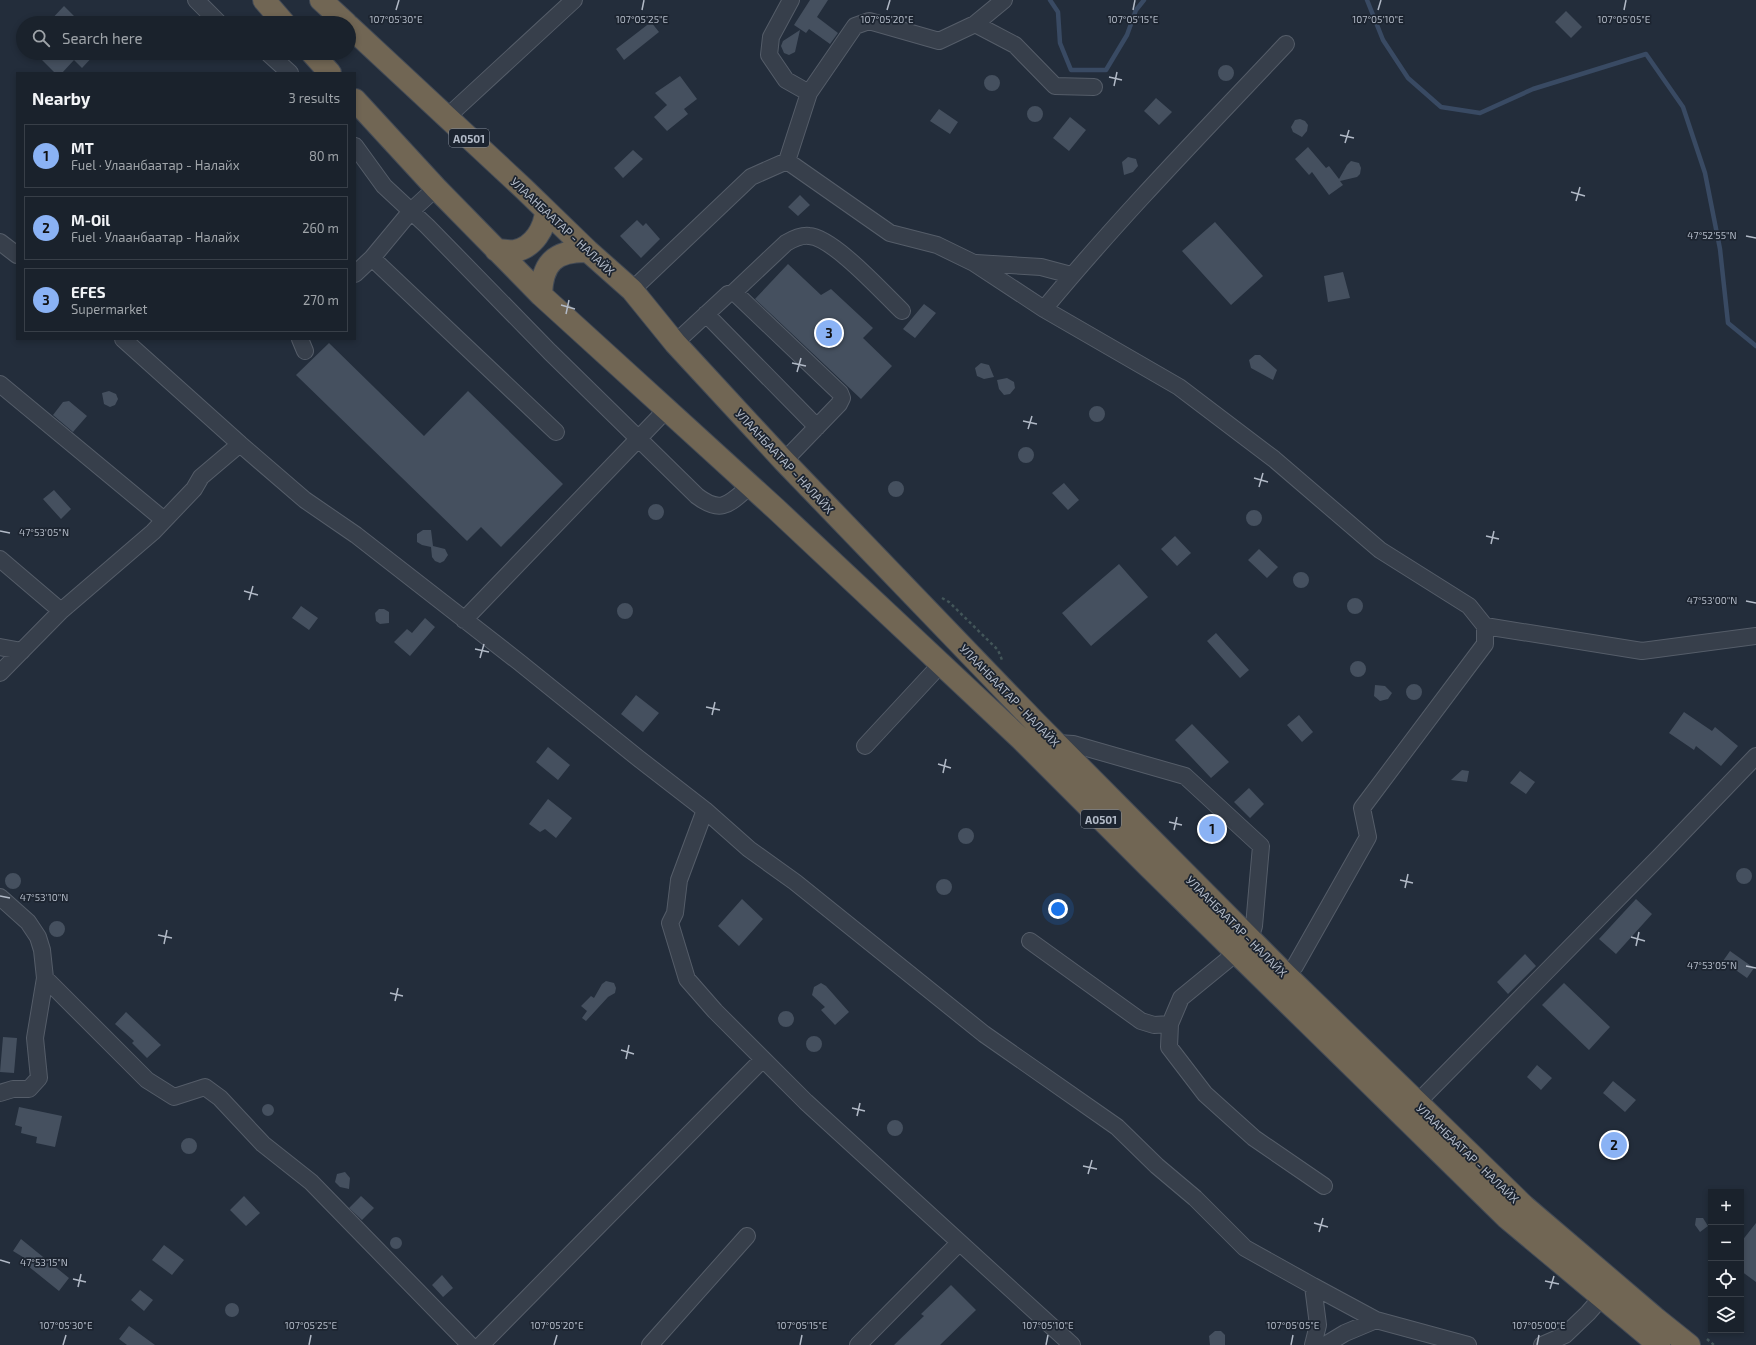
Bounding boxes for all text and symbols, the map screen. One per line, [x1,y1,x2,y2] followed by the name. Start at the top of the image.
[370,13,423,25] text: 107°05'30"E
[616,13,669,25] text: 107°05'25"E
[860,13,914,25] text: 107°05'20"E
[1108,13,1159,25] text: 107°05'15"E
[1352,13,1404,25] text: 107°05'10"E
[1598,13,1651,25] text: 107°05'05"E
[16,16,356,60] search box
[30,27,52,49] icon: search
[62,29,143,47] text: Search here
[32,88,90,108] text: Nearby
[289,90,340,106] text: 3 results
[449,129,489,147] road number: A0501
[71,139,94,157] text: MT
[43,148,49,164] text: 1
[309,148,339,164] text: 80 m
[71,157,240,173] text: Fuel · Улаанбаатар - Налайх
[508,174,618,278] street label: УЛААНБААТАР - НАЛАЙХ
[71,211,110,229] text: M-Oil
[42,220,50,236] text: 2
[302,220,339,236] text: 260 m
[71,229,240,245] text: Fuel · Улаанбаатар - Налайх
[1687,229,1737,241] text: 47°52'55"N
[71,283,106,301] text: EFES
[42,292,50,308] text: 3
[303,292,339,308] text: 270 m
[71,301,148,317] text: Supermarket
[816,318,842,348] pin: 3
[733,406,837,516] street label: УЛААНБААТАР - НАЛАЙХ
[19,526,69,538] text: 47°53'05"N
[1687,594,1737,606] text: 47°53'00"N
[957,641,1063,750] street label: УЛААНБААТАР - НАЛАЙХ
[1081,810,1121,828] road number: A0501
[1199,814,1225,844] pin: 1
[1184,873,1291,980] street label: УЛААНБААТАР - НАЛАЙХ
[20,891,68,903] text: 47°53'10"N
[1048,899,1068,919] your location
[1687,959,1737,971] text: 47°53'05"N
[1414,1100,1523,1206] street label: УЛААНБААТАР - НАЛАЙХ
[1601,1130,1627,1160] pin: 2
[1708,1189,1744,1333] map controls
[1708,1189,1744,1225] button: +
[1708,1225,1744,1261] button: −
[20,1256,68,1268] text: 47°53'15"N
[1708,1261,1744,1297] button: locate
[1708,1297,1744,1333] button: layers
[40,1319,93,1331] text: 107°05'30"E
[285,1319,338,1331] text: 107°05'25"E
[530,1319,584,1331] text: 107°05'20"E
[777,1319,828,1331] text: 107°05'15"E
[1022,1319,1074,1331] text: 107°05'10"E
[1267,1319,1320,1331] text: 107°05'05"E
[1512,1319,1566,1331] text: 107°05'00"E

